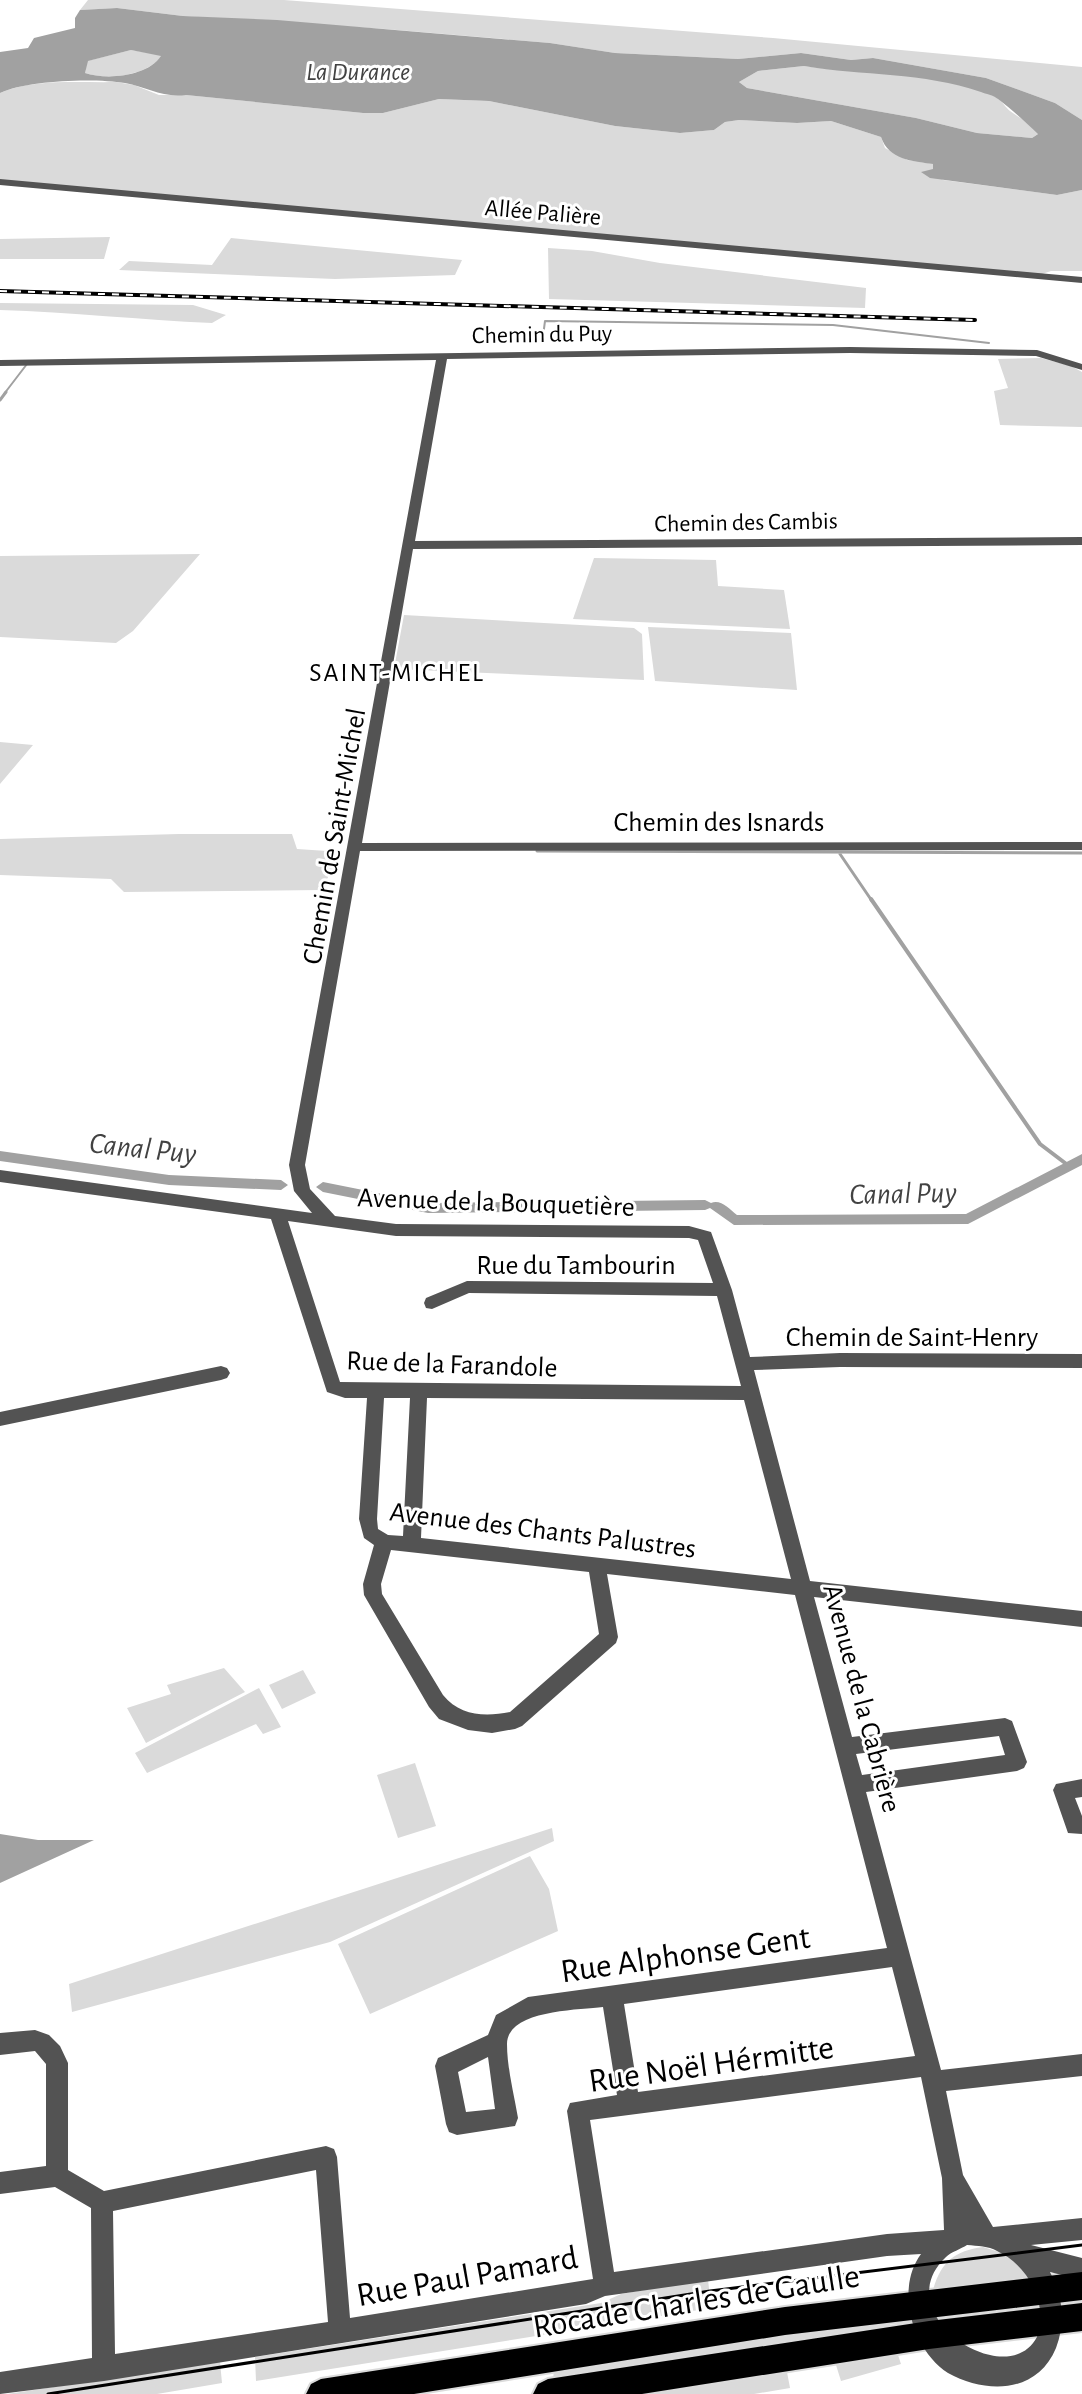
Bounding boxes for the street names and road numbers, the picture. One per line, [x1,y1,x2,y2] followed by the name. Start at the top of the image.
[484,196,602,230] street label: Allée Palière
[472,322,612,348] street label: Chemin du Puy
[654,509,838,537] street label: Chemin des Cambis
[299,706,371,967] street label: Chemin de Saint-Michel
[614,809,824,837] street label: Chemin des Isnards
[357,1184,635,1222] street label: Avenue de la Bouquetière
[476,1252,676,1280] street label: Rue du Tambourin
[786,1324,1038,1352] street label: Chemin de Saint-Henry
[346,1347,558,1383] street label: Rue de la Farandole
[388,1498,697,1564] street label: Avenue des Chants Palustres
[817,1581,905,1816] street label: Avenue de la Cabrière
[558,1921,812,1989] street label: Rue Alphonse Gent
[586,2031,836,2099] street label: Rue Noël Hérmitte
[354,2241,581,2313] street label: Rue Paul Pamard
[531,2259,862,2345] street label: Rocade Charles de Gaulle

